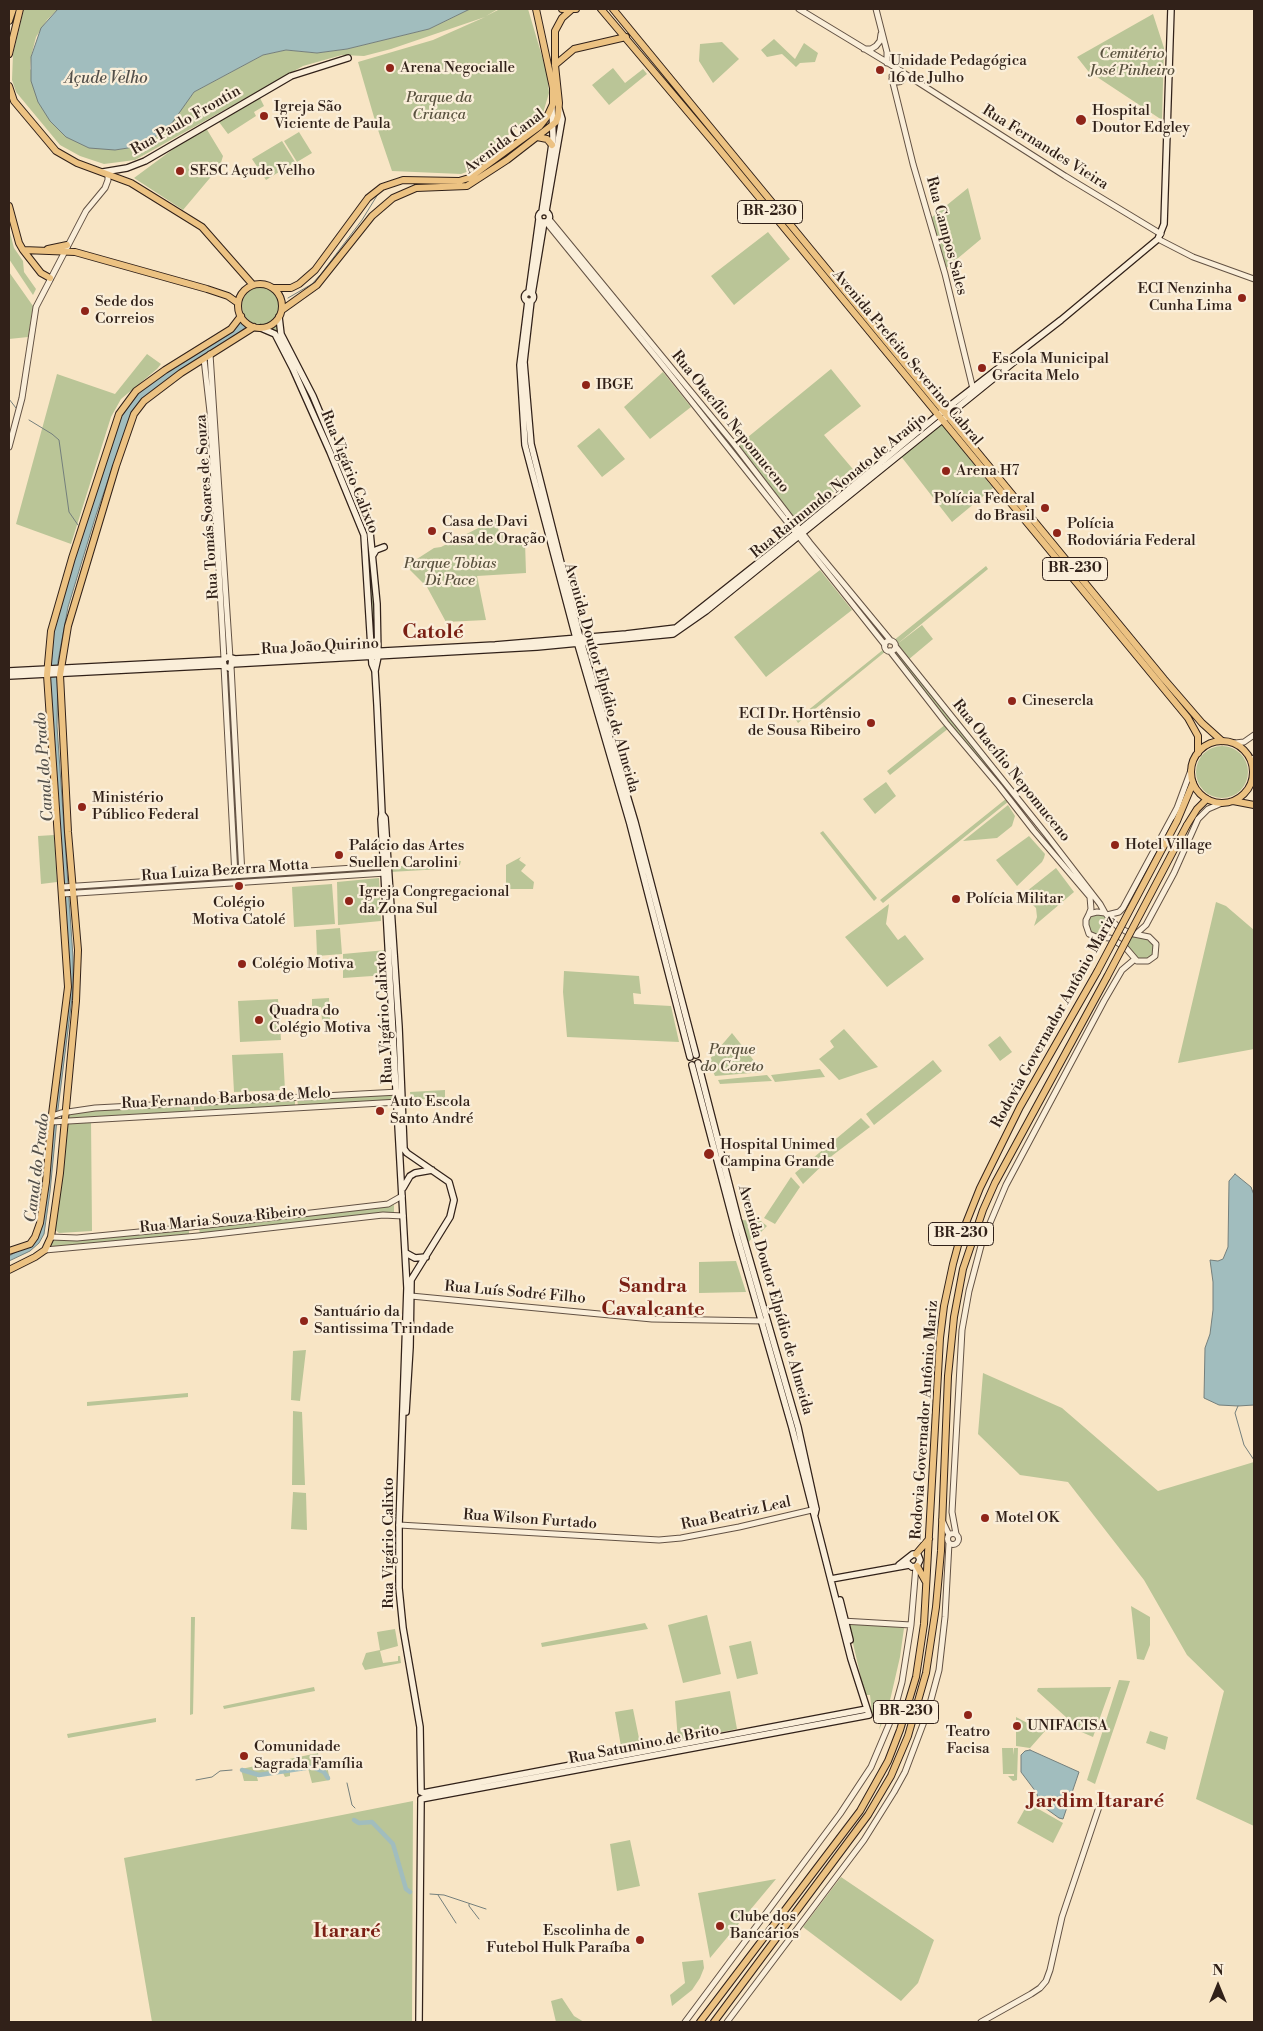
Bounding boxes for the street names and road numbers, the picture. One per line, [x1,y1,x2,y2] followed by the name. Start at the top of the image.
[128,82,244,160] street label: Rua Paulo Frontin
[979,102,1111,194] street label: Rua Fernandes Vieira
[461,106,549,178] street label: Avenida Canal
[922,175,970,297] street label: Rua Campos Sales
[738,200,802,223] road number: BR-230
[828,266,986,450] street label: Avenida Prefeito Severino Cabral
[667,347,793,497] street label: Rua Otacílio Nepomuceno
[316,408,382,536] street label: Rua Vigário Calixto
[747,409,931,563] street label: Rua Raimundo Nonato de Araújo
[193,414,223,600] street label: Rua Tomás Soares de Souza
[1042,558,1108,580] road number: BR-230
[560,561,642,795] street label: Avenida Doutor Elpídio de Almeida
[261,635,379,659] street label: Rua João Quirino
[948,696,1074,846] street label: Rua Otacílio Nepomuceno
[141,856,309,886] street label: Rua Luiza Bezerra Motta
[988,913,1120,1131] street label: Rodovia Governador Antônio Mariz
[373,952,397,1084] street label: Rua Vigário Calixto
[121,1085,331,1113] street label: Rua Fernando Barbosa de Melo
[734,1183,816,1417] street label: Avenida Doutor Elpídio de Almeida
[139,1202,307,1238] street label: Rua Maria Souza Ribeiro
[928,1222,994,1246] road number: BR-230
[444,1278,586,1308] street label: Rua Luís Sodré Filho
[908,1300,942,1540] street label: Rodovia Governador Antônio Mariz
[380,1477,398,1609] street label: Rua Vigário Calixto
[679,1494,793,1534] street label: Rua Beatriz Leal
[462,1506,598,1534] street label: Rua Wilson Furtado
[874,1700,938,1724] road number: BR-230
[567,1722,721,1768] street label: Rua Satumino de Brito

